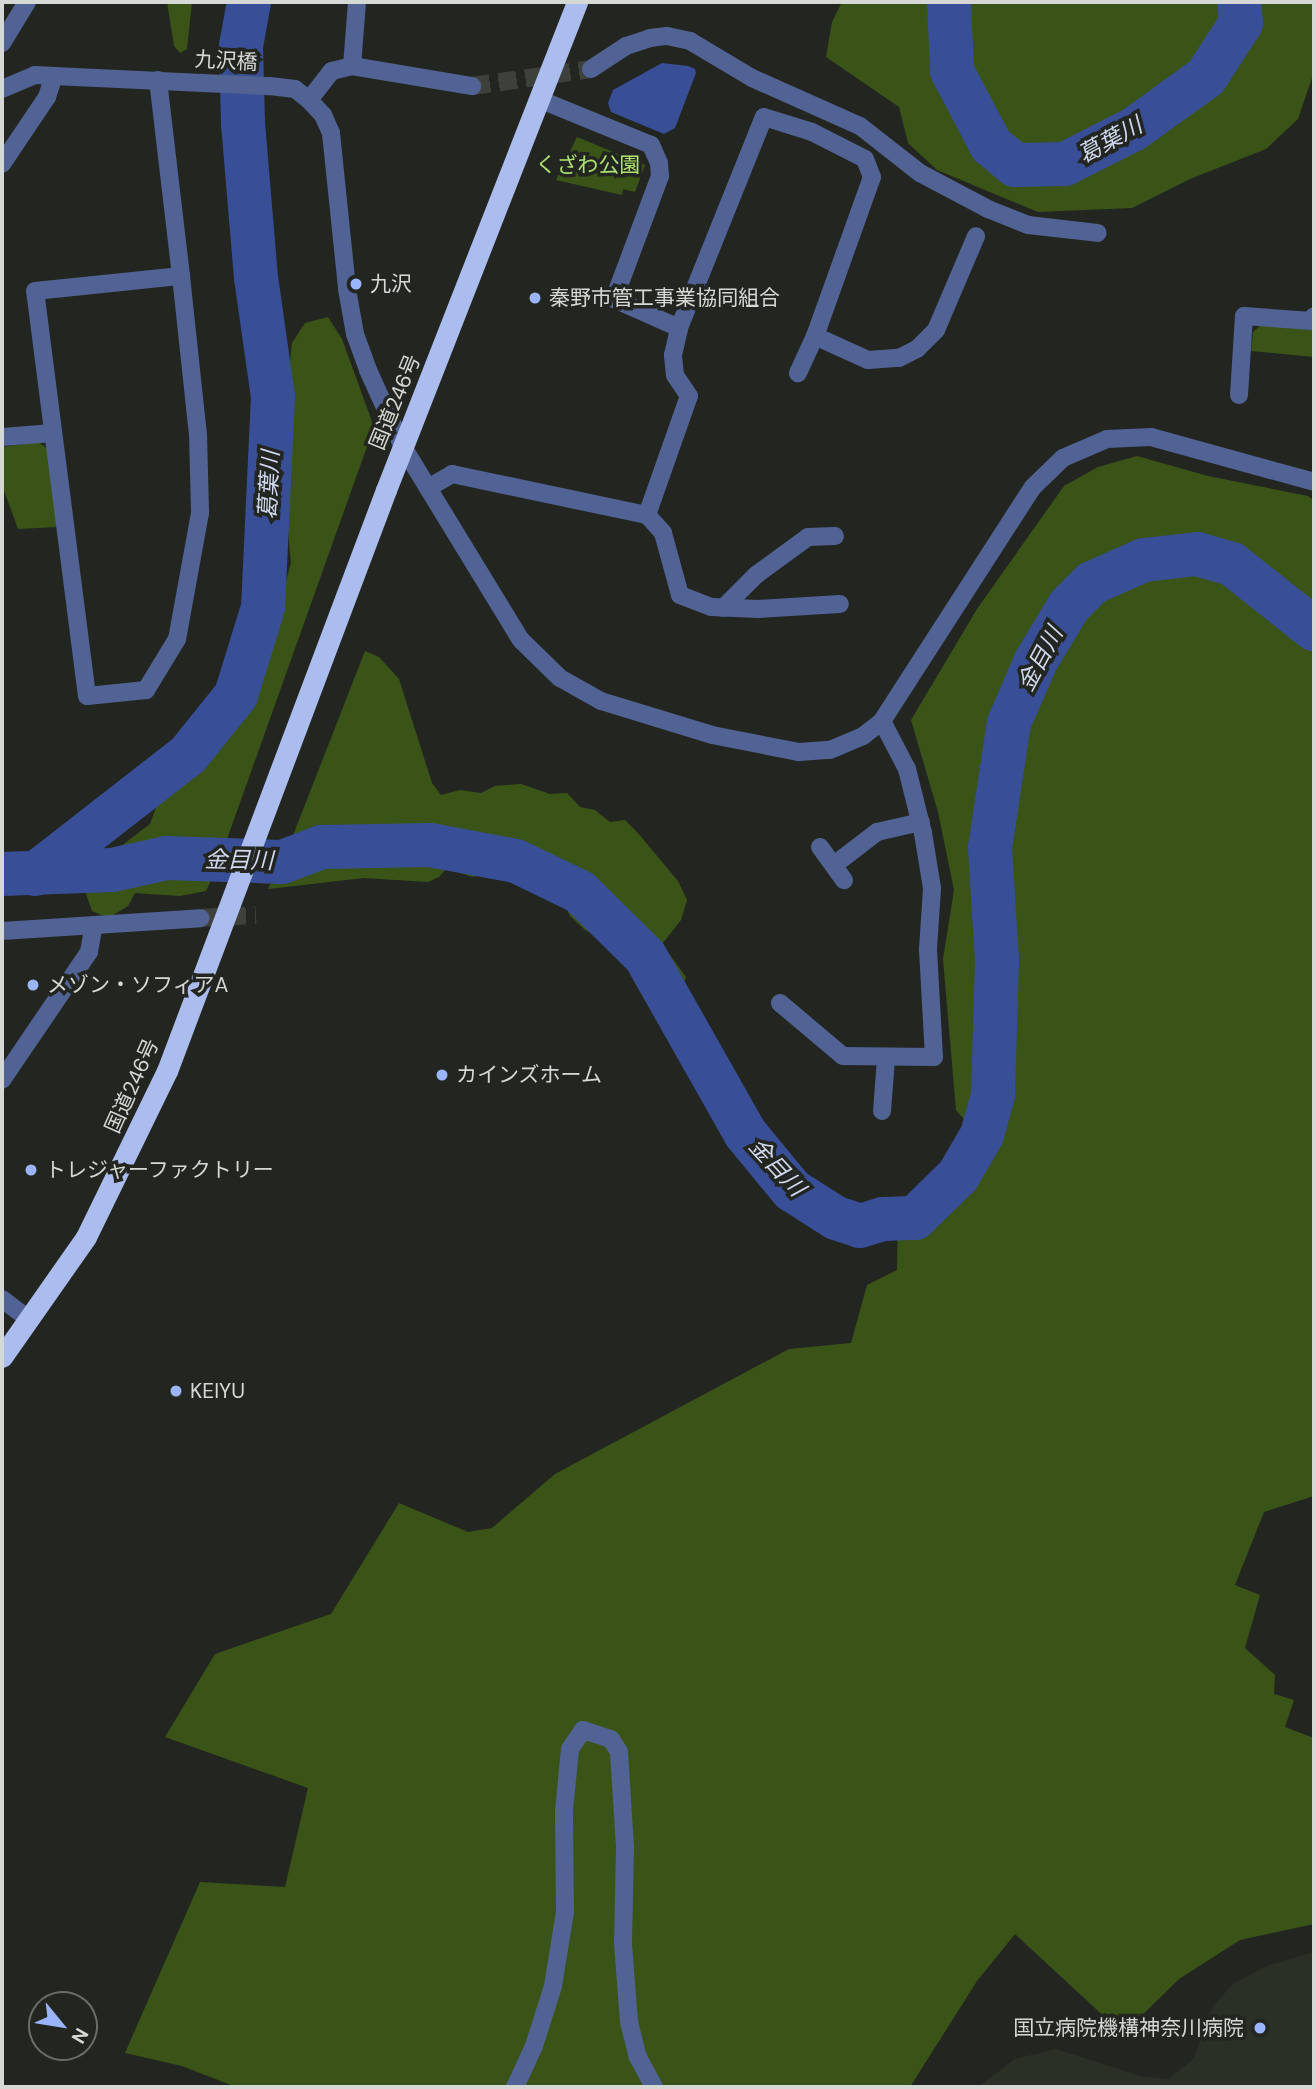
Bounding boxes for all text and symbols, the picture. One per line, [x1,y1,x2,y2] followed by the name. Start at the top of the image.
[194,47,258,75] street label: 九沢橋
[1073,111,1147,169] water label: 葛葉川
[536,152,640,178] park label: くざわ公園
[370,271,412,297] place label: 九沢
[348,276,364,292] marker: 九沢
[549,285,780,311] place label: 秦野市管工事業協同組合
[527,290,543,306] marker: 秦野市管工事業協同組合
[364,351,426,453] street label: 国道246号
[253,450,285,520] water label: 葛葉川
[1012,622,1068,696] water label: 金目川
[204,846,274,874] water label: 金目川
[47,972,229,998] place label: メゾン・ソフィアA
[25,977,41,993] marker: メゾン・ソフィアA
[100,1035,164,1137] street label: 国道246号
[456,1062,603,1088] place label: カインズホーム
[434,1067,450,1083] marker: カインズホーム
[743,1132,811,1202] water label: 金目川
[45,1157,276,1183] place label: トレジャーファクトリー
[23,1162,39,1178] marker: トレジャーファクトリー
[190,1378,245,1404] place label: KEIYU
[168,1383,184,1399] marker: KEIYU
[28,1991,98,2061] north arrow
[1013,2015,1244,2041] place label: 国立病院機構神奈川病院
[1250,2018,1270,2038] marker: 国立病院機構神奈川病院
[66,2023,94,2048] text: N

